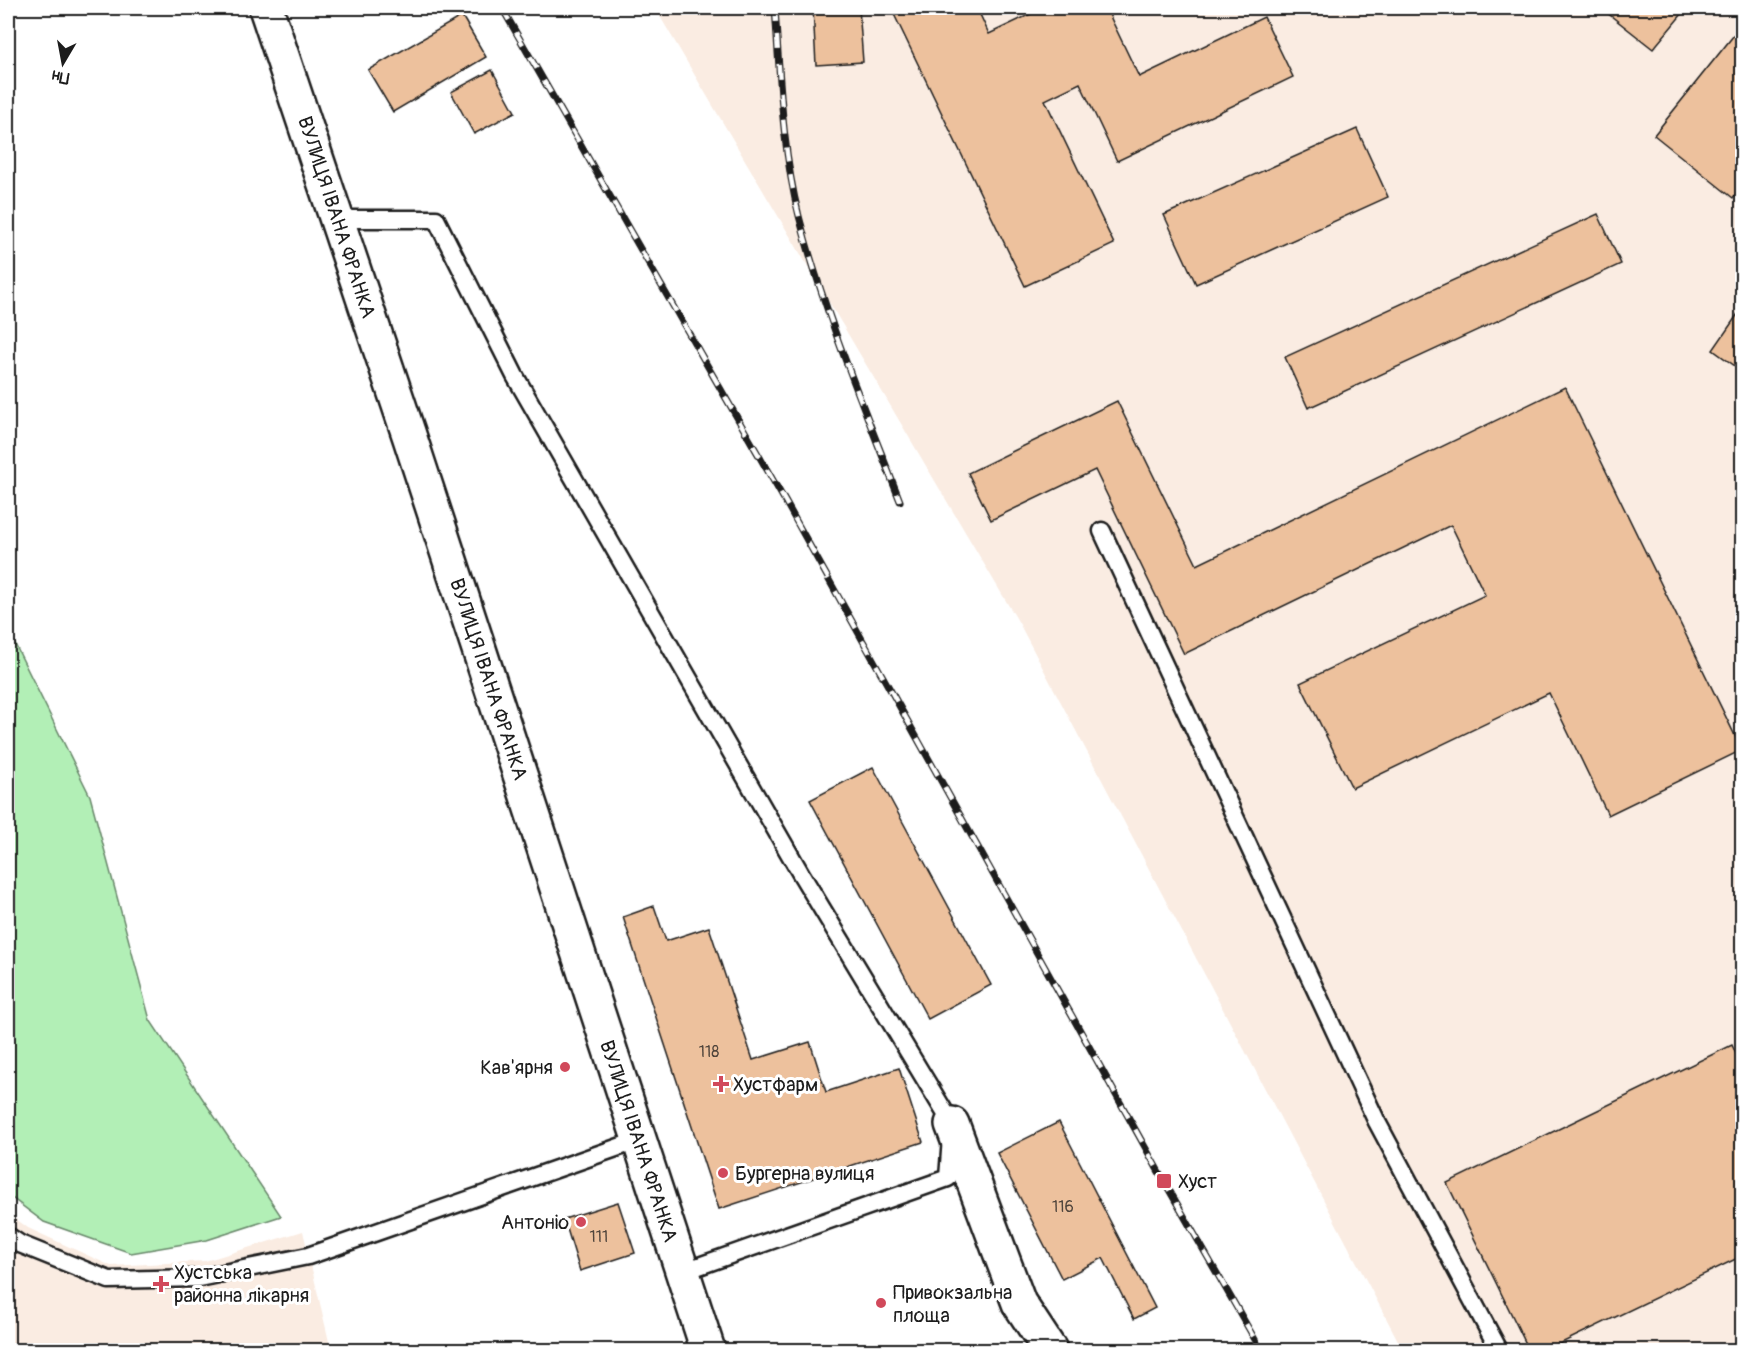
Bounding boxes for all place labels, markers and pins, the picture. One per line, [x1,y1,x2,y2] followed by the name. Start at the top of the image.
[480,1055,553,1080] place label: Кав'ярня
[558,1060,572,1074] marker: Кав'ярня
[733,1072,818,1097] place label: Хустфарм
[714,1077,728,1091] marker: Хустфарм
[735,1161,874,1186] place label: Бургерна вулиця
[716,1166,730,1180] marker: Бургерна вулиця
[1178,1169,1217,1194] place label: Хуст
[1155,1172,1173,1190] marker: Хуст
[501,1210,569,1235] place label: Антоніо
[574,1215,588,1229] marker: Антоніо
[174,1260,309,1308] place label: Хустська районна лікарня
[152,1275,170,1293] marker: Хустська районна лікарня
[893,1280,1012,1328] place label: Привокзальна площа
[874,1296,888,1310] marker: Привокзальна площа

